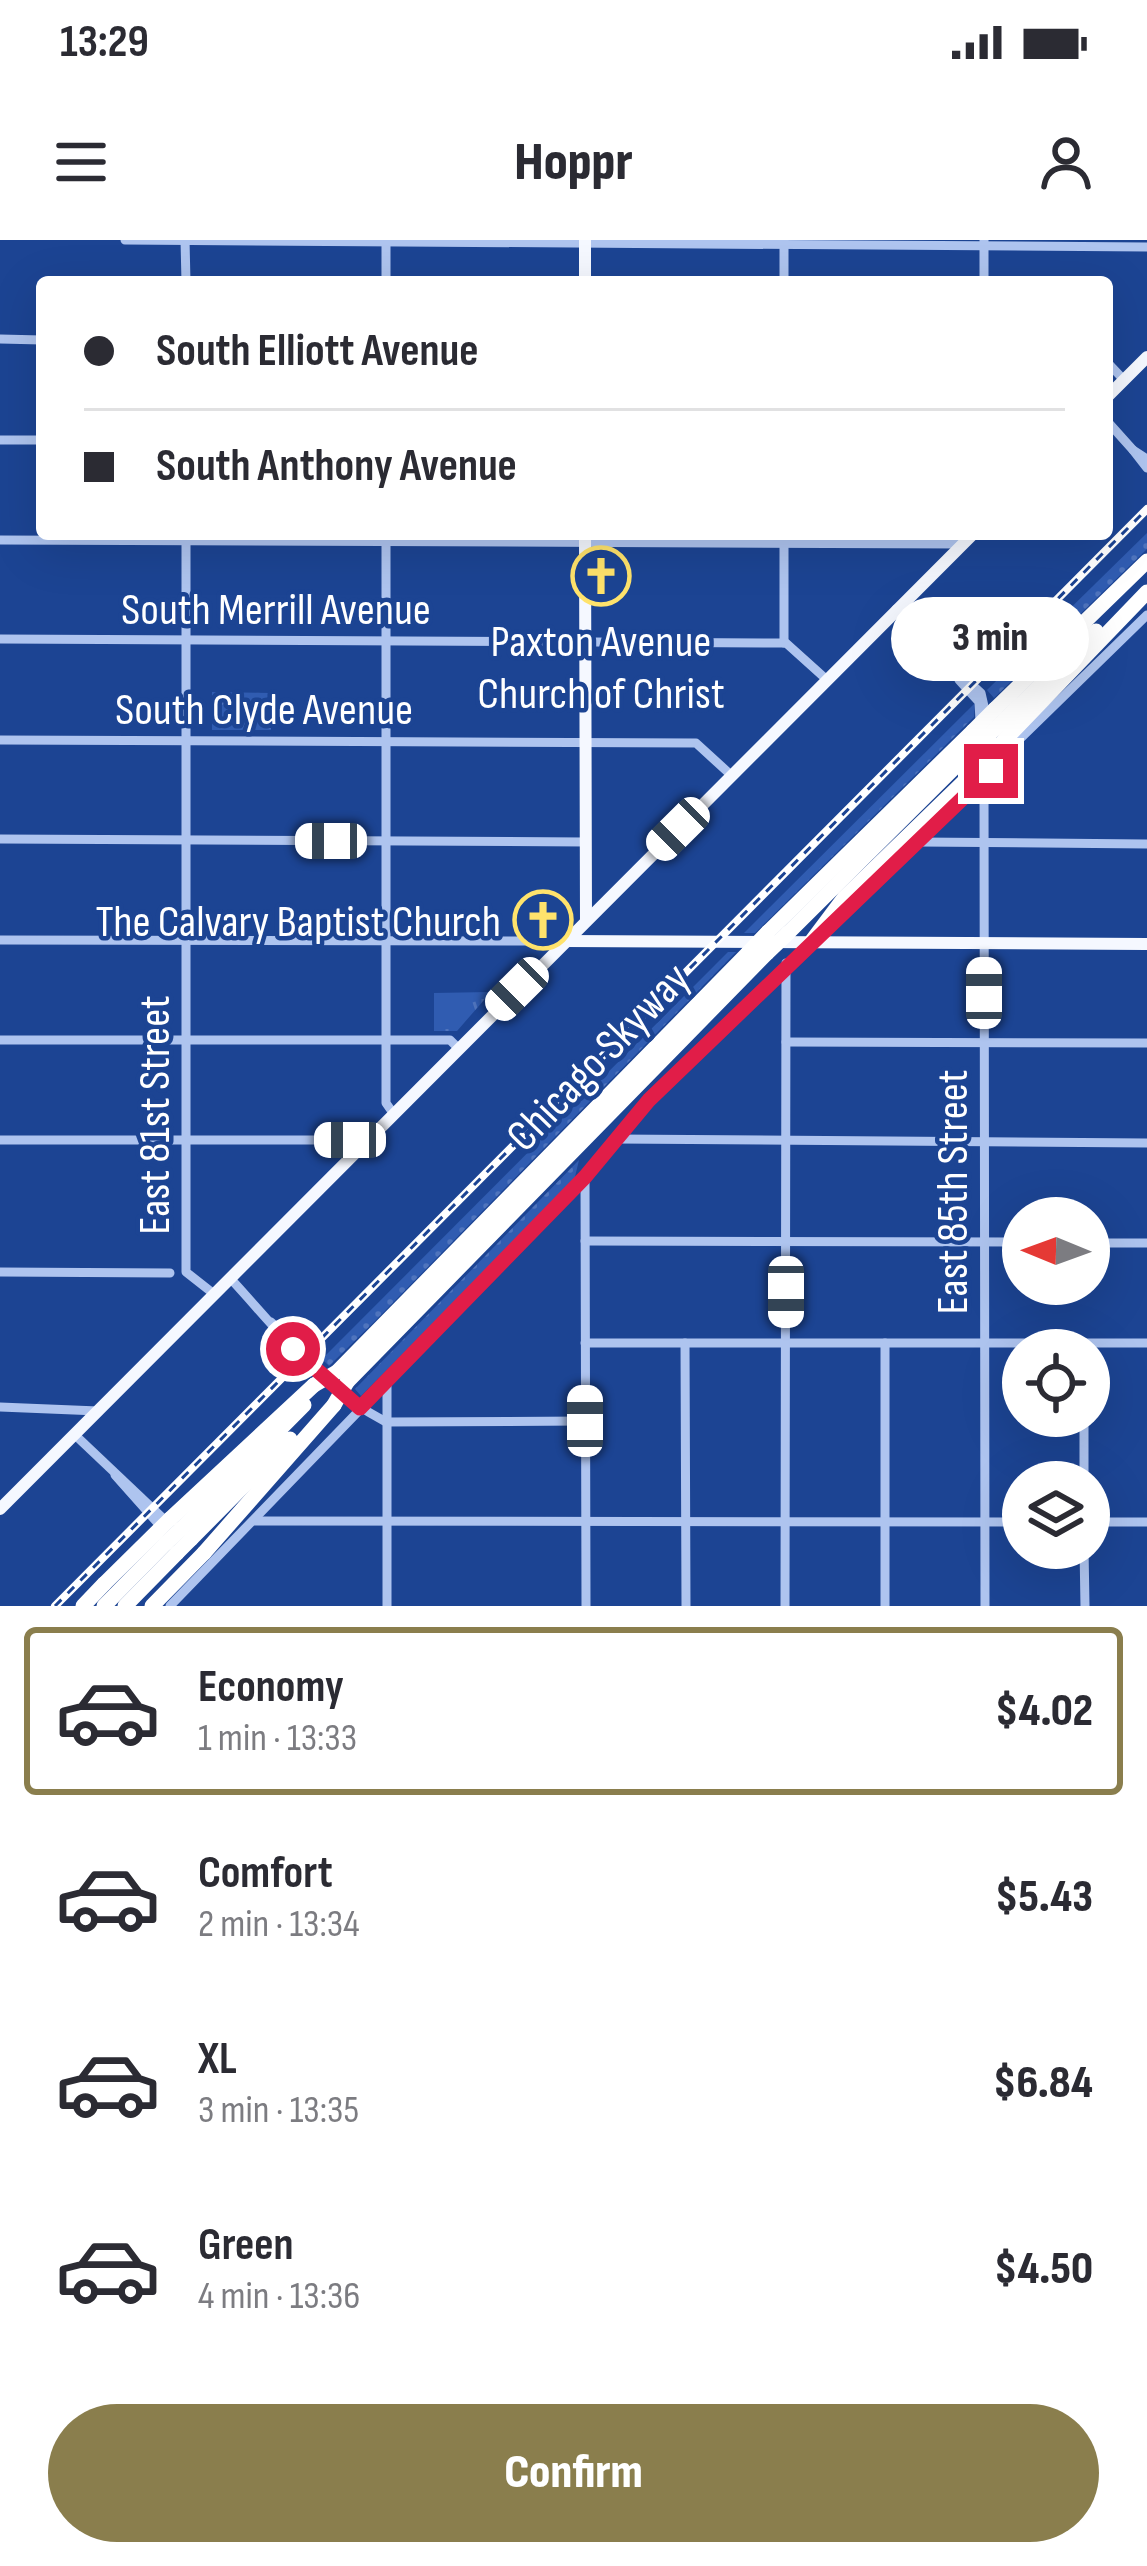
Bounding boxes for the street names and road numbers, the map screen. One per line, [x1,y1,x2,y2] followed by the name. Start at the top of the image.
[121,583,431,638] street label: South Merrill Avenue
[115,683,413,738] street label: South Clyde Avenue
[495,952,702,1163] street label: Chicago Skyway
[128,995,183,1235] street label: East 81st Street
[926,1069,981,1315] street label: East 85th Street

